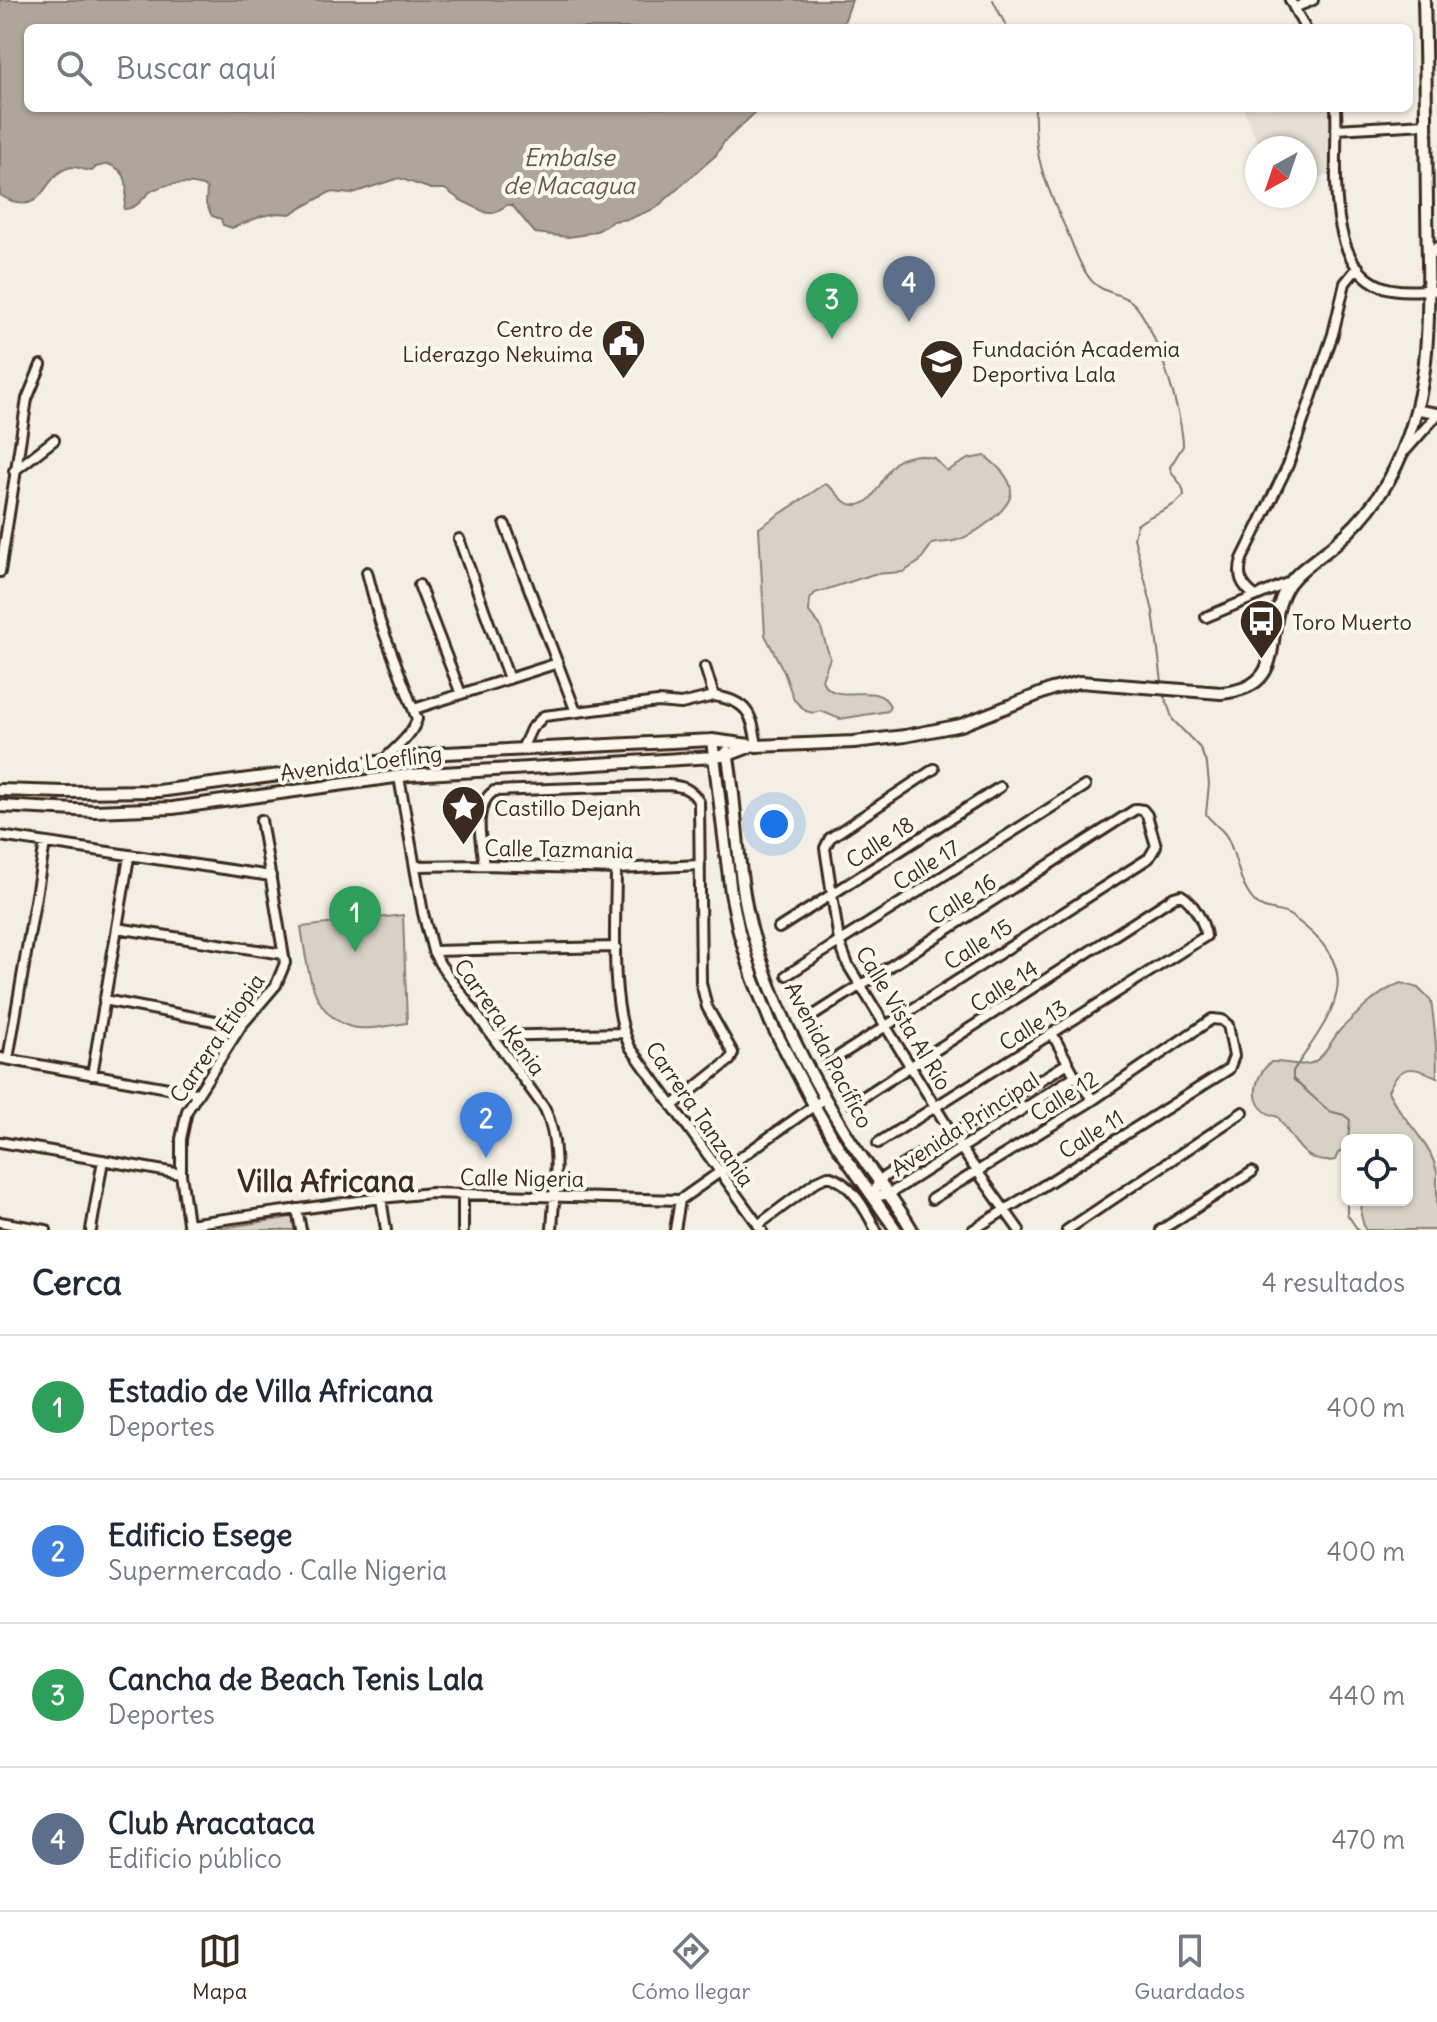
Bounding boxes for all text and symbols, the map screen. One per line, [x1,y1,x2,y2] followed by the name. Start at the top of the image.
[24,24,1413,112] search box
[52,46,96,90] icon: search
[116,49,276,87] text: Buscar aquí
[1245,136,1317,208] north arrow
[503,142,636,200] water label: Embalse de Macagua
[883,256,935,322] pin: 4
[806,273,858,339] pin: 3
[402,315,593,368] place label: Centro de Liderazgo Nekuima
[600,318,648,381] public building icon: Centro de Liderazgo Nekuima
[972,335,1180,388] place label: Fundación Academia Deportiva Lala
[917,338,965,401] school or university icon: Fundación Academia Deportiva Lala
[1237,598,1285,661] bus stop icon: Toro Muerto
[1292,608,1412,636] place label: Toro Muerto
[278,739,444,787] street label: Avenida Loefling
[439,784,487,847] place icon: Castillo Dejanh
[494,794,641,822] place label: Castillo Dejanh
[754,804,794,844] your location
[841,810,919,874] street label: Calle 18
[484,834,634,864] street label: Calle Tazmania
[887,834,965,896] street label: Calle 17
[923,867,1001,931] street label: Calle 16
[329,886,381,952] pin: 1
[939,912,1017,976] street label: Calle 15
[850,941,958,1095] street label: Calle Vista Al Río
[448,953,552,1081] street label: Carrera Kenia
[965,954,1043,1018] street label: Calle 14
[163,968,271,1108] street label: Carrera Etiopia
[779,977,879,1133] street label: Avenida Pacífico
[994,993,1072,1057] street label: Calle 13
[639,1036,761,1192] street label: Carrera Tanzania
[1025,1064,1103,1128] street label: Calle 12
[886,1066,1044,1182] street label: Avenida Principal
[460,1092,512,1158] pin: 2
[1053,1103,1129,1165] street label: Calle 11
[1341,1134,1413,1206] map controls
[1341,1134,1413,1206] button: locate
[237,1162,415,1200] district label: Villa Africana
[460,1163,584,1193] street label: Calle Nigeria
[32,1261,122,1304] text: Cerca
[1262,1266,1405,1299] text: 4 resultados
[108,1372,433,1410] text: Estadio de Villa Africana
[53,1391,63,1424] text: 1
[1327,1391,1405,1424] text: 400 m
[108,1410,215,1443] text: Deportes
[108,1516,292,1554] text: Edificio Esege
[51,1535,65,1568] text: 2
[1327,1535,1405,1568] text: 400 m
[108,1554,447,1587] text: Supermercado · Calle Nigeria
[108,1660,484,1698] text: Cancha de Beach Tenis Lala
[51,1679,65,1712] text: 3
[1329,1679,1405,1712] text: 440 m
[108,1698,215,1731] text: Deportes
[108,1804,315,1842] text: Club Aracataca
[50,1823,66,1856] text: 4
[1331,1823,1405,1856] text: 470 m
[108,1842,282,1875] text: Edificio público
[192,1929,247,2005] tab: Mapa
[631,1929,750,2005] tab: Cómo llegar
[1134,1929,1245,2005] tab: Guardados

